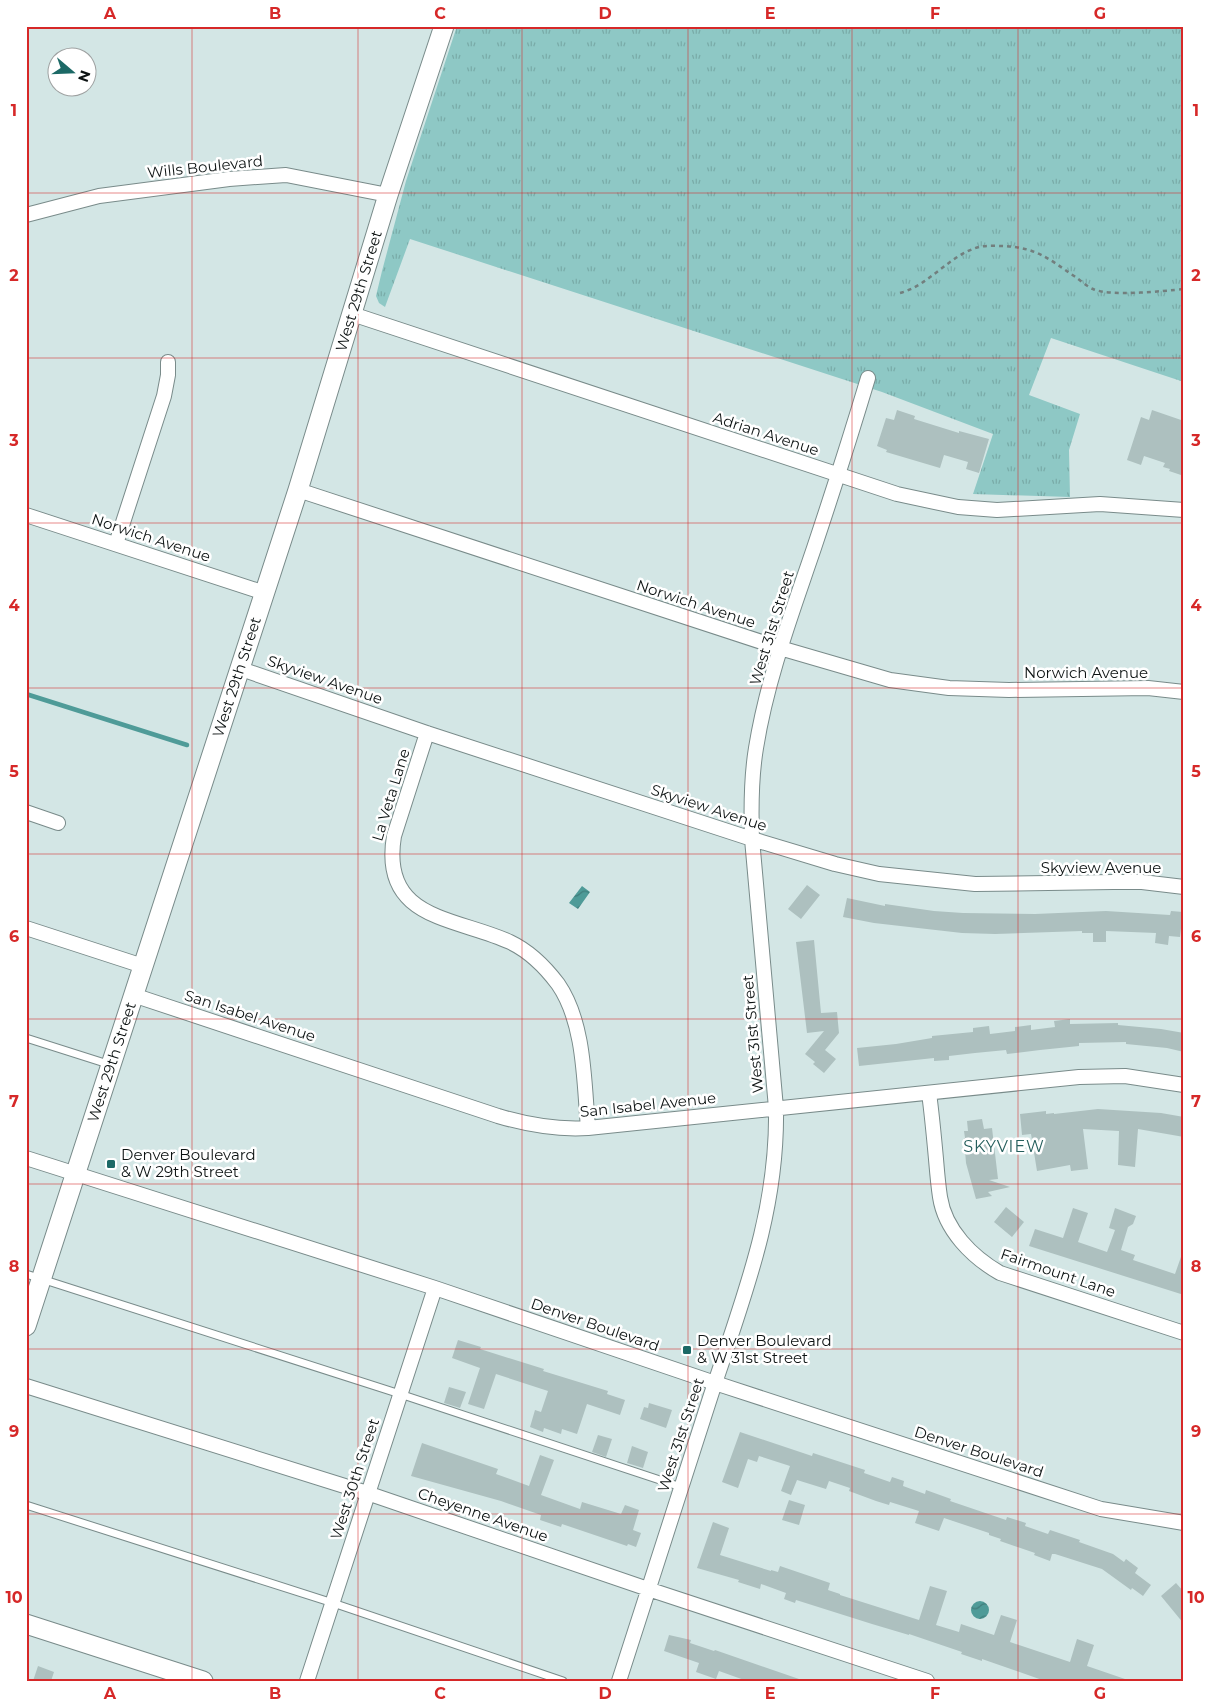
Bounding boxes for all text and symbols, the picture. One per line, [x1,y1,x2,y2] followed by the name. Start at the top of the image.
[103,4,117,23] text: A
[269,4,281,23] text: B
[434,4,446,23] text: C
[598,4,612,23] text: D
[765,4,775,23] text: E
[930,4,940,23] text: F
[1094,4,1106,23] text: G
[48,48,98,98] north arrow
[74,68,95,85] text: N
[11,101,17,120] text: 1
[1193,101,1199,120] text: 1
[146,151,264,182] street label: Wills Boulevard
[331,228,386,354] street label: West 29th Street
[9,266,19,285] text: 2
[1191,266,1201,285] text: 2
[711,407,822,460] street label: Adrian Avenue
[8,431,19,450] text: 3
[1190,431,1201,450] text: 3
[89,509,213,566] street label: Norwich Avenue
[745,568,798,687] street label: West 31st Street
[634,575,758,632] street label: Norwich Avenue
[8,596,20,615] text: 4
[1190,596,1202,615] text: 4
[208,614,265,739] street label: West 29th Street
[265,651,385,708] street label: Skyview Avenue
[1024,663,1148,682] street label: Norwich Avenue
[367,746,414,843] street label: La Veta Lane
[9,762,19,781] text: 5
[1191,762,1201,781] text: 5
[649,780,769,835] street label: Skyview Avenue
[1041,858,1161,877] street label: Skyview Avenue
[9,927,19,946] text: 6
[1191,927,1201,946] text: 6
[738,974,767,1094] street label: West 31st Street
[182,985,318,1046] street label: San Isabel Avenue
[83,999,140,1124] street label: West 29th Street
[579,1088,717,1121] street label: San Isabel Avenue
[9,1092,19,1111] text: 7
[1191,1092,1201,1111] text: 7
[963,1137,1045,1156] district label: SKYVIEW
[121,1145,256,1181] place label: Denver Boulevard & W 29th Street
[105,1158,117,1170] marker: Denver Boulevard & W 29th Street
[998,1244,1118,1301] street label: Fairmount Lane
[9,1257,19,1276] text: 8
[1191,1257,1201,1276] text: 8
[528,1294,662,1355] street label: Denver Boulevard
[697,1331,832,1367] place label: Denver Boulevard & W 31st Street
[681,1344,693,1356] marker: Denver Boulevard & W 31st Street
[653,1375,708,1494] street label: West 31st Street
[326,1416,383,1542] street label: West 30th Street
[9,1422,19,1441] text: 9
[912,1422,1046,1481] street label: Denver Boulevard
[1191,1422,1201,1441] text: 9
[415,1483,551,1546] street label: Cheyenne Avenue
[5,1588,23,1607] text: 10
[1187,1588,1205,1607] text: 10
[103,1684,117,1703] text: A
[269,1684,281,1703] text: B
[434,1684,446,1703] text: C
[598,1684,612,1703] text: D
[765,1684,775,1703] text: E
[930,1684,940,1703] text: F
[1094,1684,1106,1703] text: G

